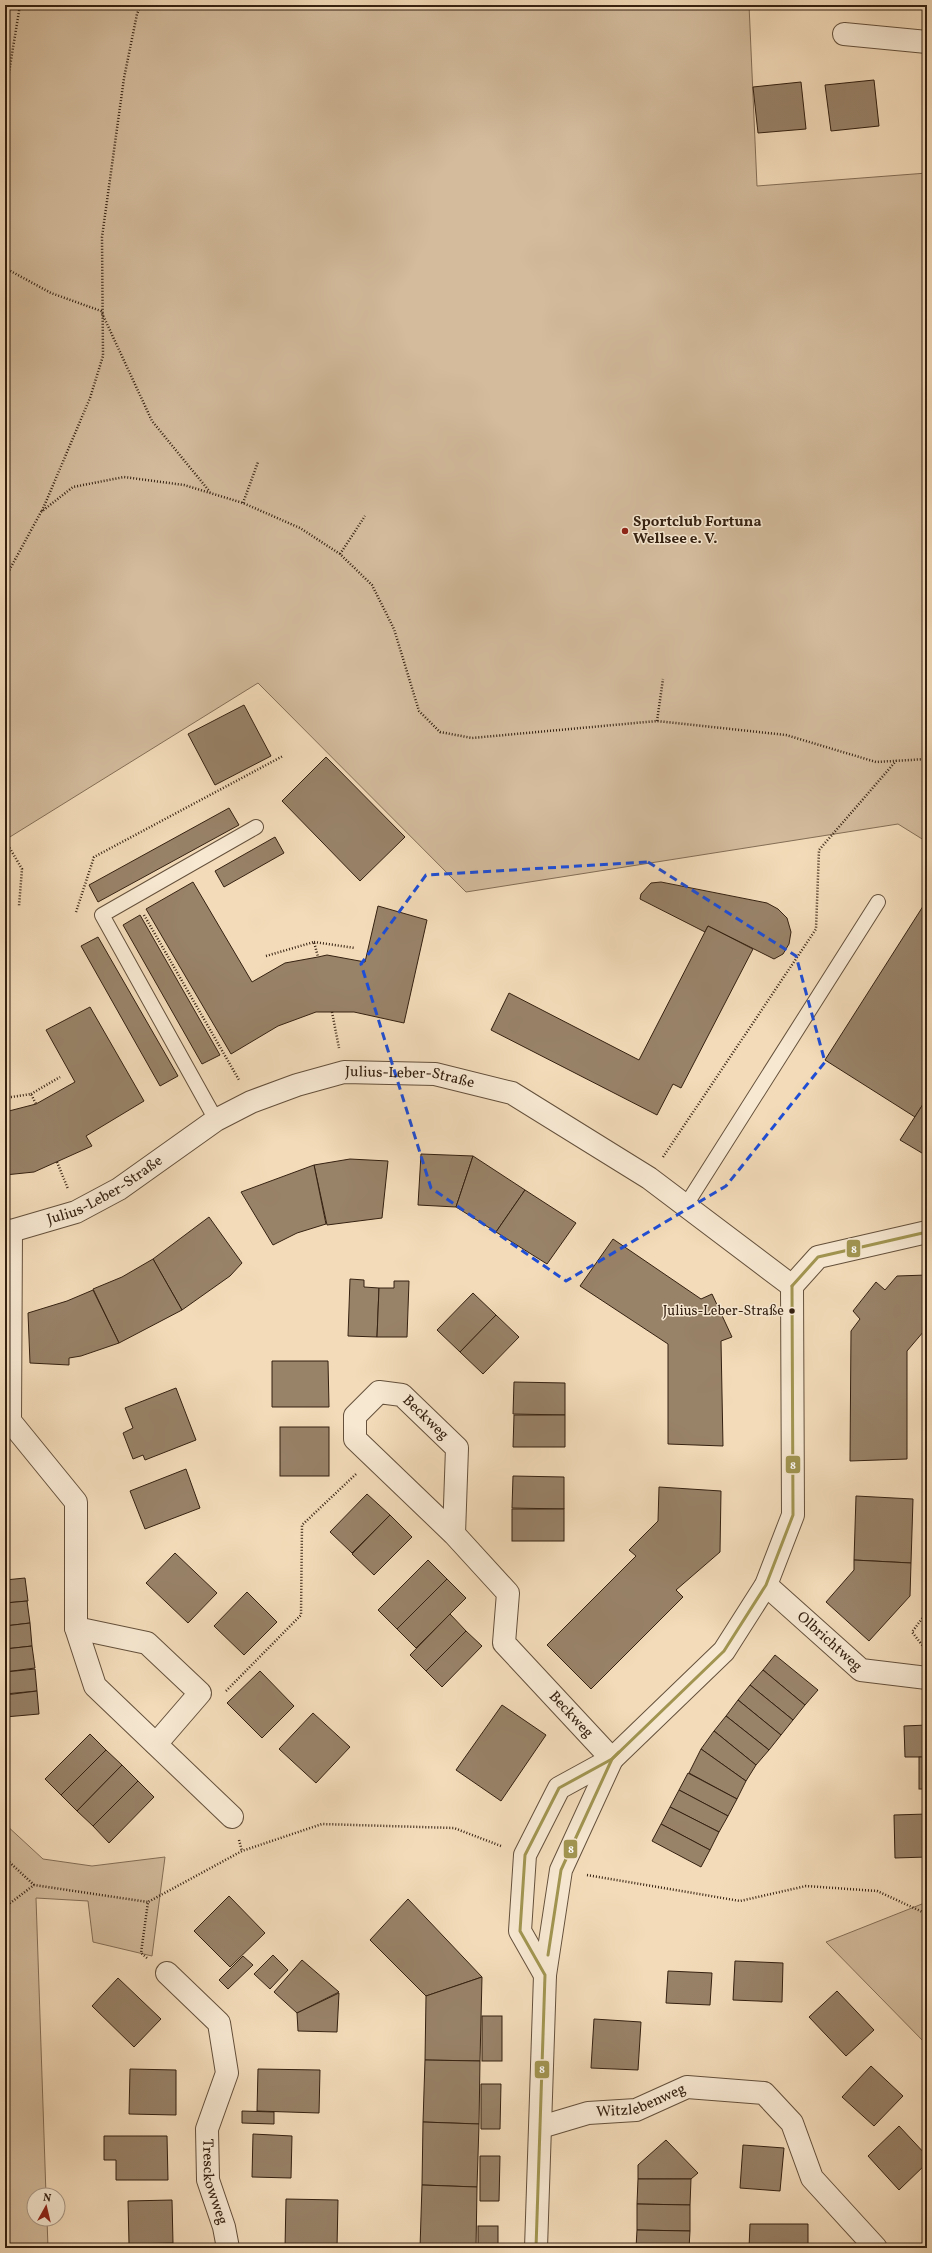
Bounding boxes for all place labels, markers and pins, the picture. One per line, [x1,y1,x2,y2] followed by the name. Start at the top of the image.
[633,512,762,550] place label: Sportclub Fortuna Wellsee e. V.
[620,526,630,536] marker: Sportclub Fortuna Wellsee e. V.
[663,1302,784,1321] place label: Julius-Leber-Straße
[787,1306,797,1316] marker: Julius-Leber-Straße

